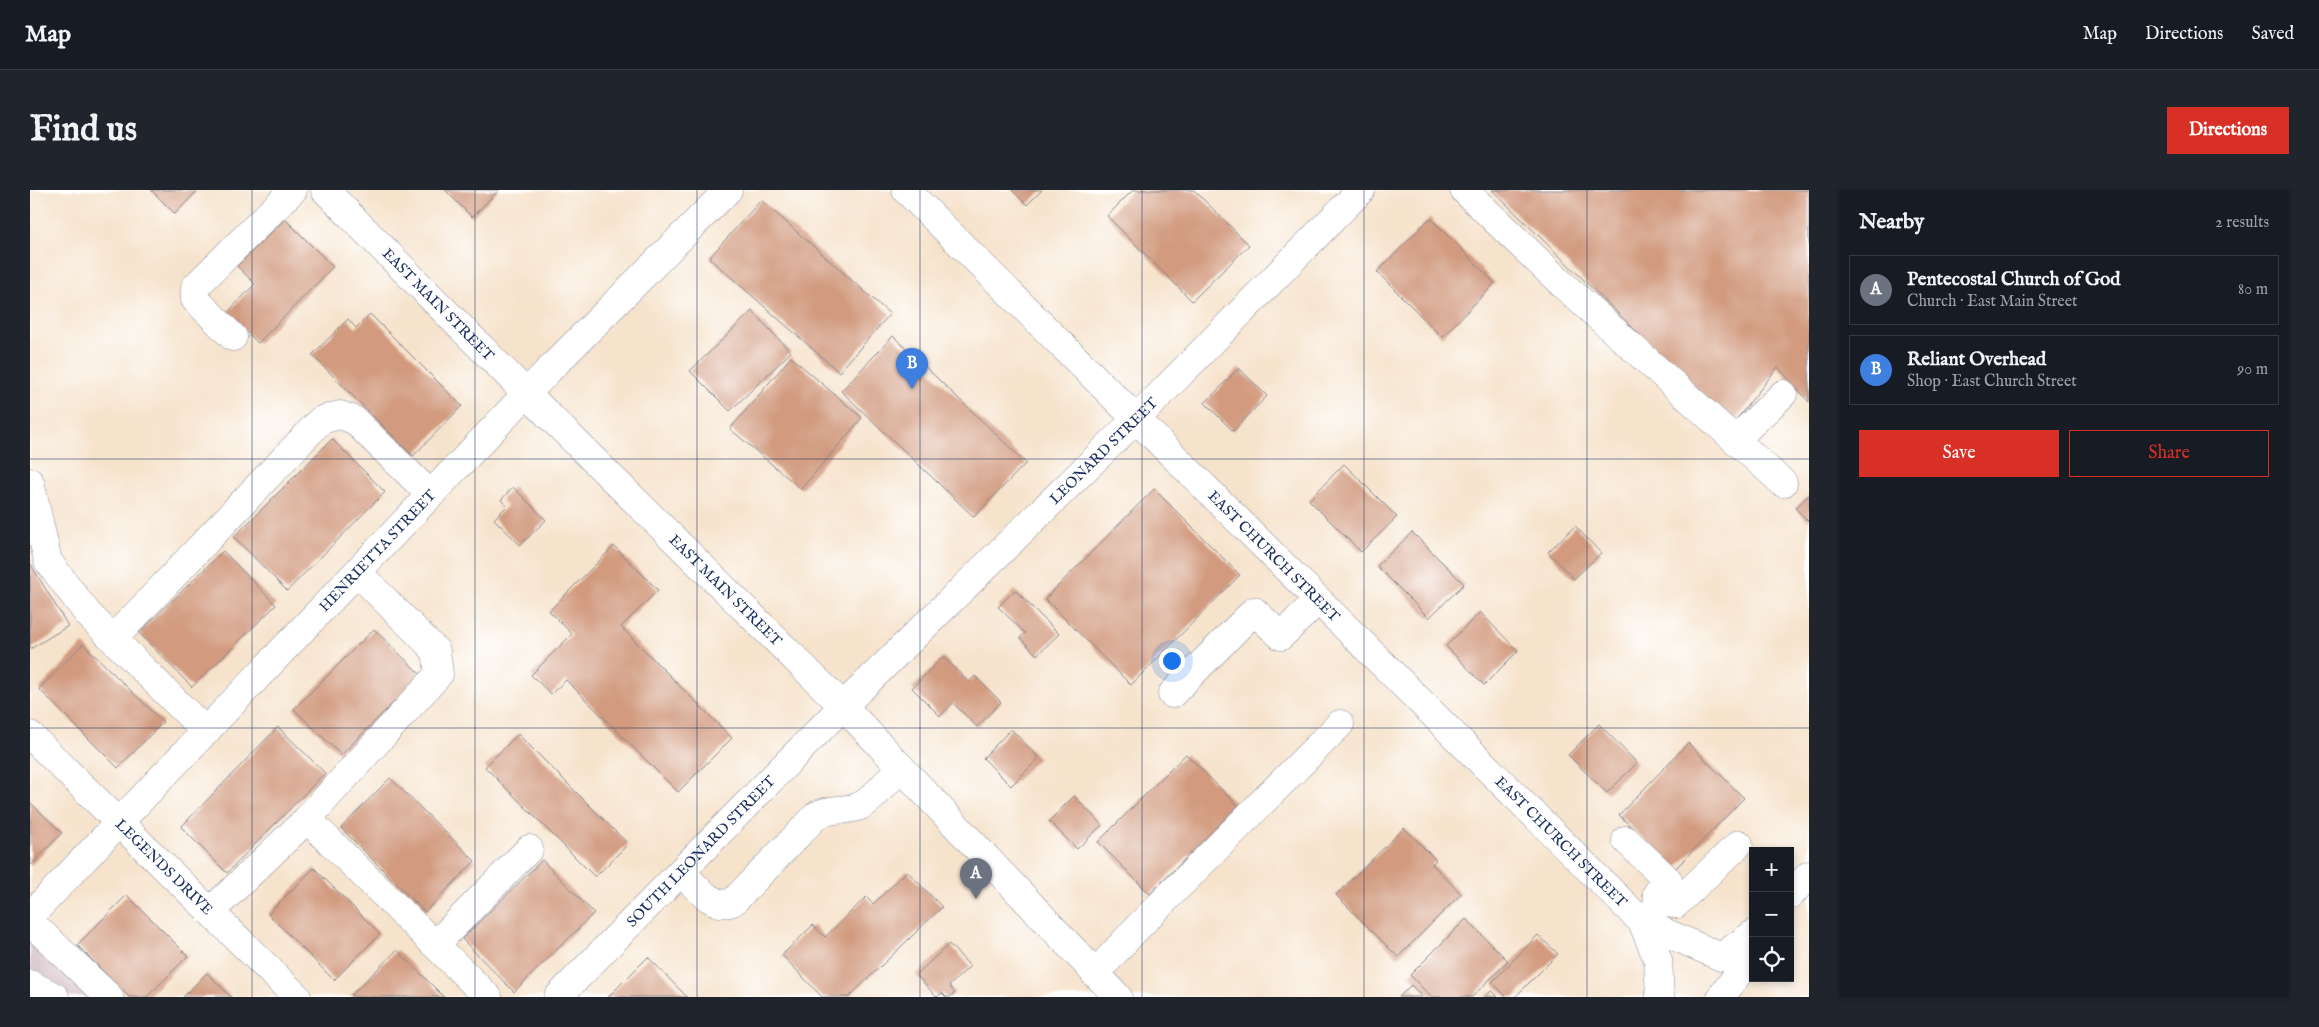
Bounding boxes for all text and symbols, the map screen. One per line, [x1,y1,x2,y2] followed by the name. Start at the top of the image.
[25,19,71,50] text: Map
[2083,23,2117,46] text: Map
[2145,23,2223,46] text: Directions
[2251,23,2294,46] text: Saved
[2167,107,2289,154] button: Directions
[30,108,137,153] text: Find us
[1859,209,1924,236] text: Nearby
[2215,213,2269,233] text: 2 results
[378,244,498,365] street label: EAST MAIN STREET
[1907,268,2120,292] text: Pentecostal Church of God
[1871,280,1881,300] text: A
[2238,280,2268,300] text: 80 m
[1907,292,2078,312] text: Church · East Main Street
[896,348,928,389] pin: B
[1907,348,2046,372] text: Reliant Overhead
[1871,360,1881,380] text: B
[2237,360,2268,380] text: 90 m
[1907,372,2077,392] text: Shop · East Church Street
[1045,393,1162,508] street label: LEONARD STREET
[1859,430,2059,477] button: Save
[2069,430,2269,477] button: Share
[315,486,440,616] street label: HENRIETTA STREET
[1204,486,1344,626] street label: EAST CHURCH STREET
[665,530,786,650] street label: EAST MAIN STREET
[1159,648,1185,674] your location
[622,772,779,931] street label: SOUTH LEONARD STREET
[1491,772,1631,911] street label: EAST CHURCH STREET
[111,815,217,919] street label: LEGENDS DRIVE
[1749,847,1794,982] map controls
[1749,847,1794,892] button: +
[960,858,992,899] pin: A
[1749,892,1794,937] button: −
[1749,937,1794,982] button: locate

